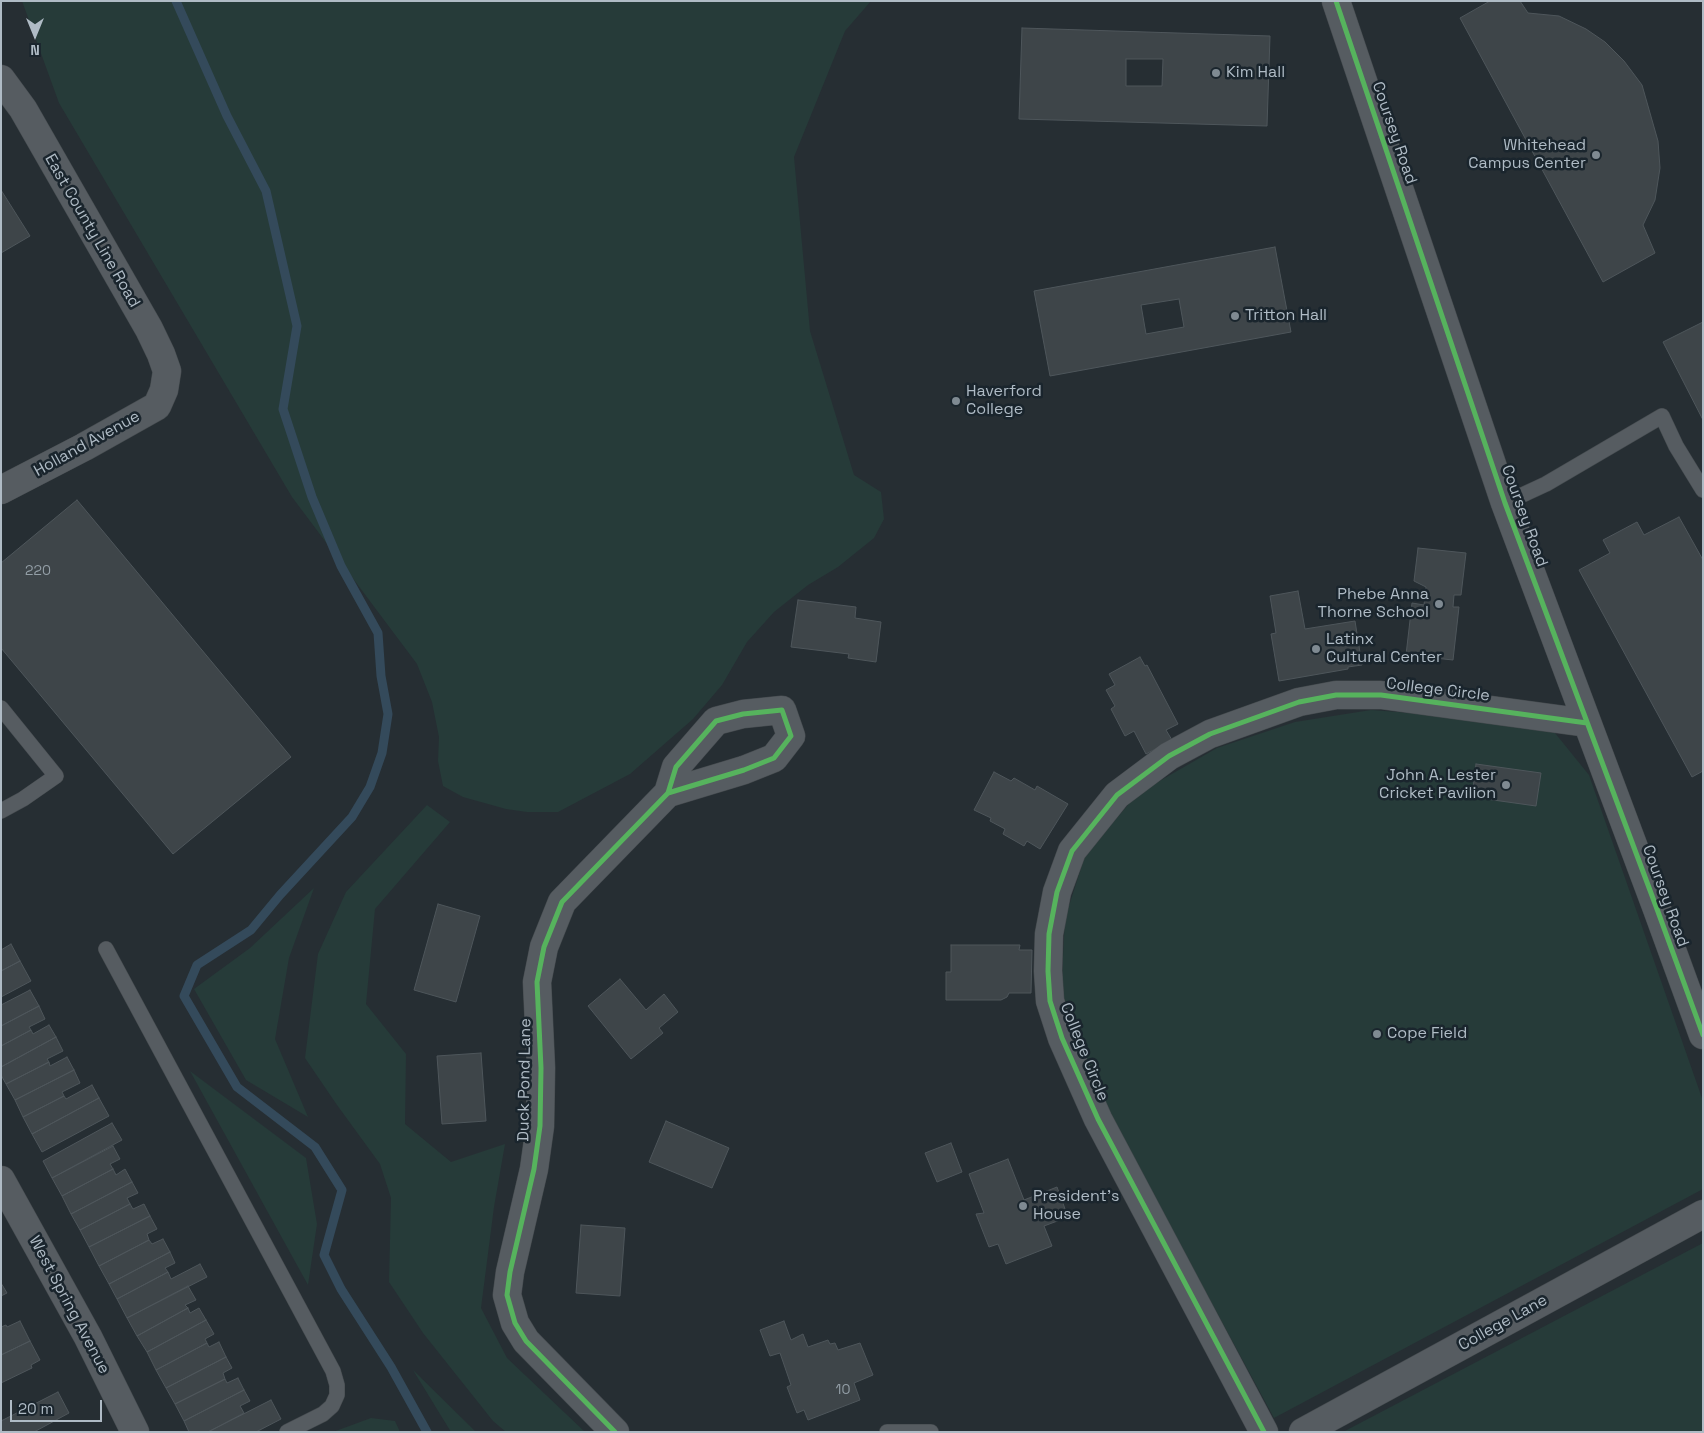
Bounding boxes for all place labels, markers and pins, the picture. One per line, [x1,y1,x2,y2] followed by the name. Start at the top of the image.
[1226,63,1285,83] place label: Kim Hall
[1210,67,1222,79] marker: Kim Hall
[1468,136,1586,174] place label: Whitehead Campus Center
[1590,149,1602,161] marker: Whitehead Campus Center
[1245,306,1327,326] place label: Tritton Hall
[1229,310,1241,322] marker: Tritton Hall
[966,382,1042,420] place label: Haverford College
[950,395,962,407] marker: Haverford College
[1318,585,1429,623] place label: Phebe Anna Thorne School
[1433,598,1445,610] marker: Phebe Anna Thorne School
[1326,630,1442,668] place label: Latinx Cultural Center
[1310,643,1322,655] marker: Latinx Cultural Center
[1379,766,1496,804] place label: John A. Lester Cricket Pavilion
[1500,779,1512,791] marker: John A. Lester Cricket Pavilion
[1387,1024,1467,1044] place label: Cope Field
[1371,1028,1383,1040] marker: Cope Field
[1033,1187,1119,1225] place label: President's House
[1017,1200,1029,1212] marker: President's House

